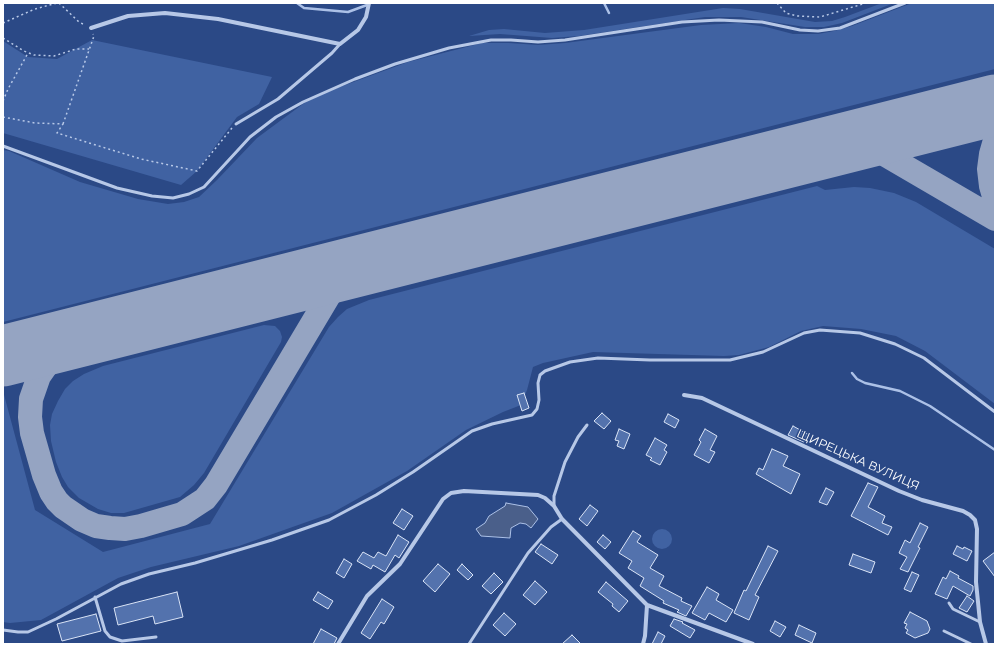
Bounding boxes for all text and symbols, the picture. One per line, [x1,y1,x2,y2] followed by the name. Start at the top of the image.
[794,426,922,494] street label: ЩИРЕЦЬКА ВУЛИЦЯ

